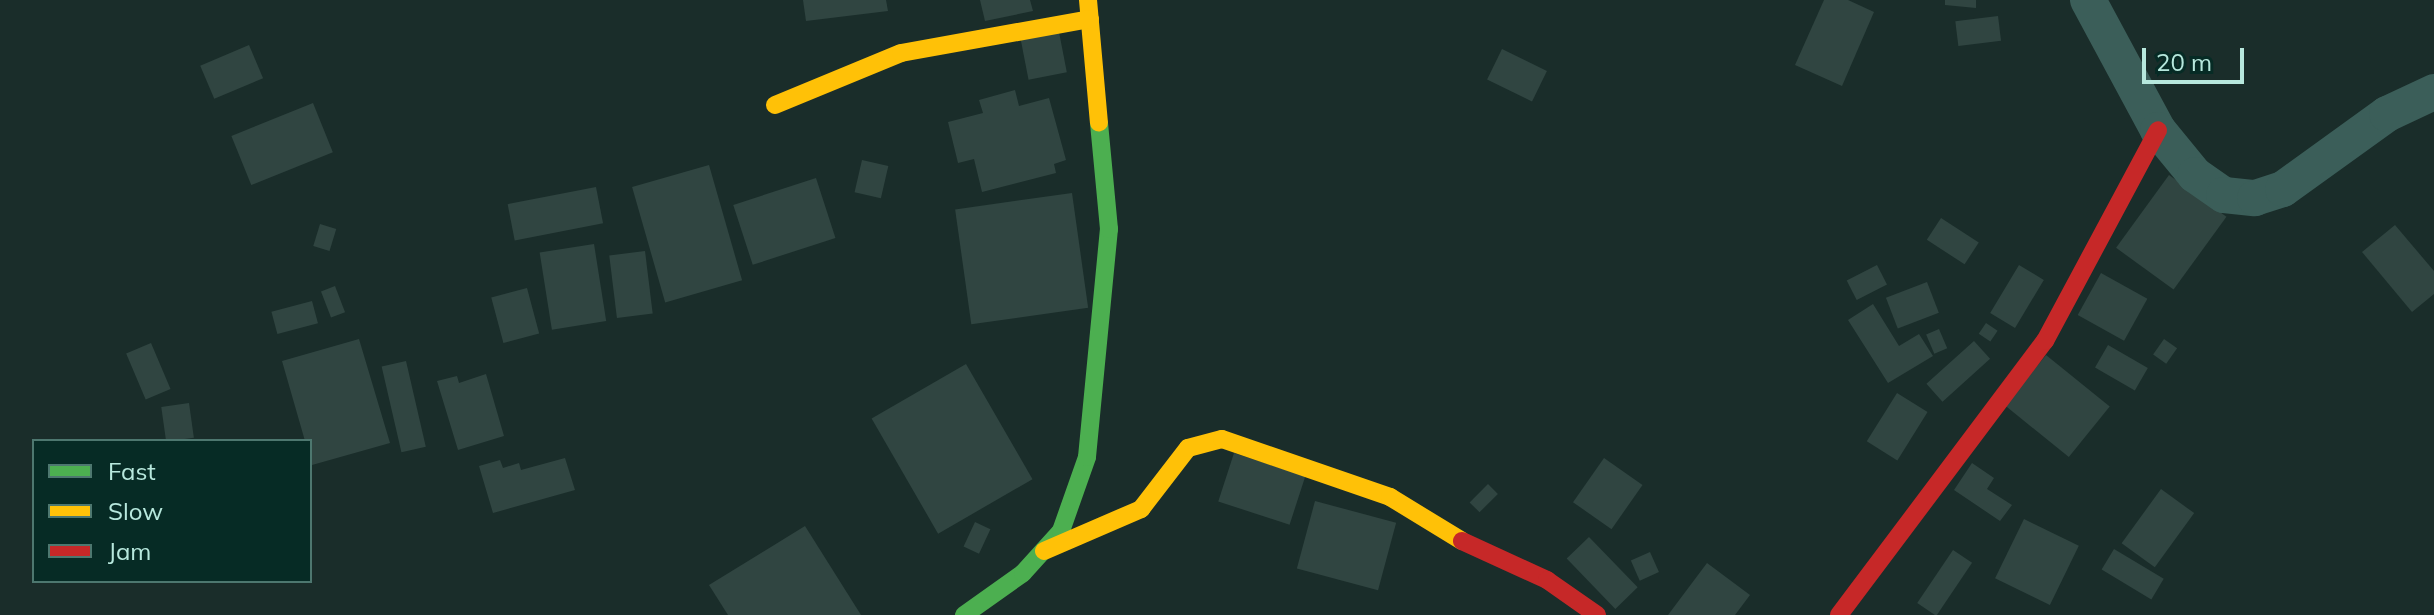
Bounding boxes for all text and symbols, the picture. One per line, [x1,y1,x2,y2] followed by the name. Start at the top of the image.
[2146,32,2248,82] scale bar
[2156,47,2212,77] text: 20 m
[32,439,312,583] legend
[108,456,156,486] text: Fast
[108,496,163,526] text: Slow
[108,536,151,566] text: Jam

